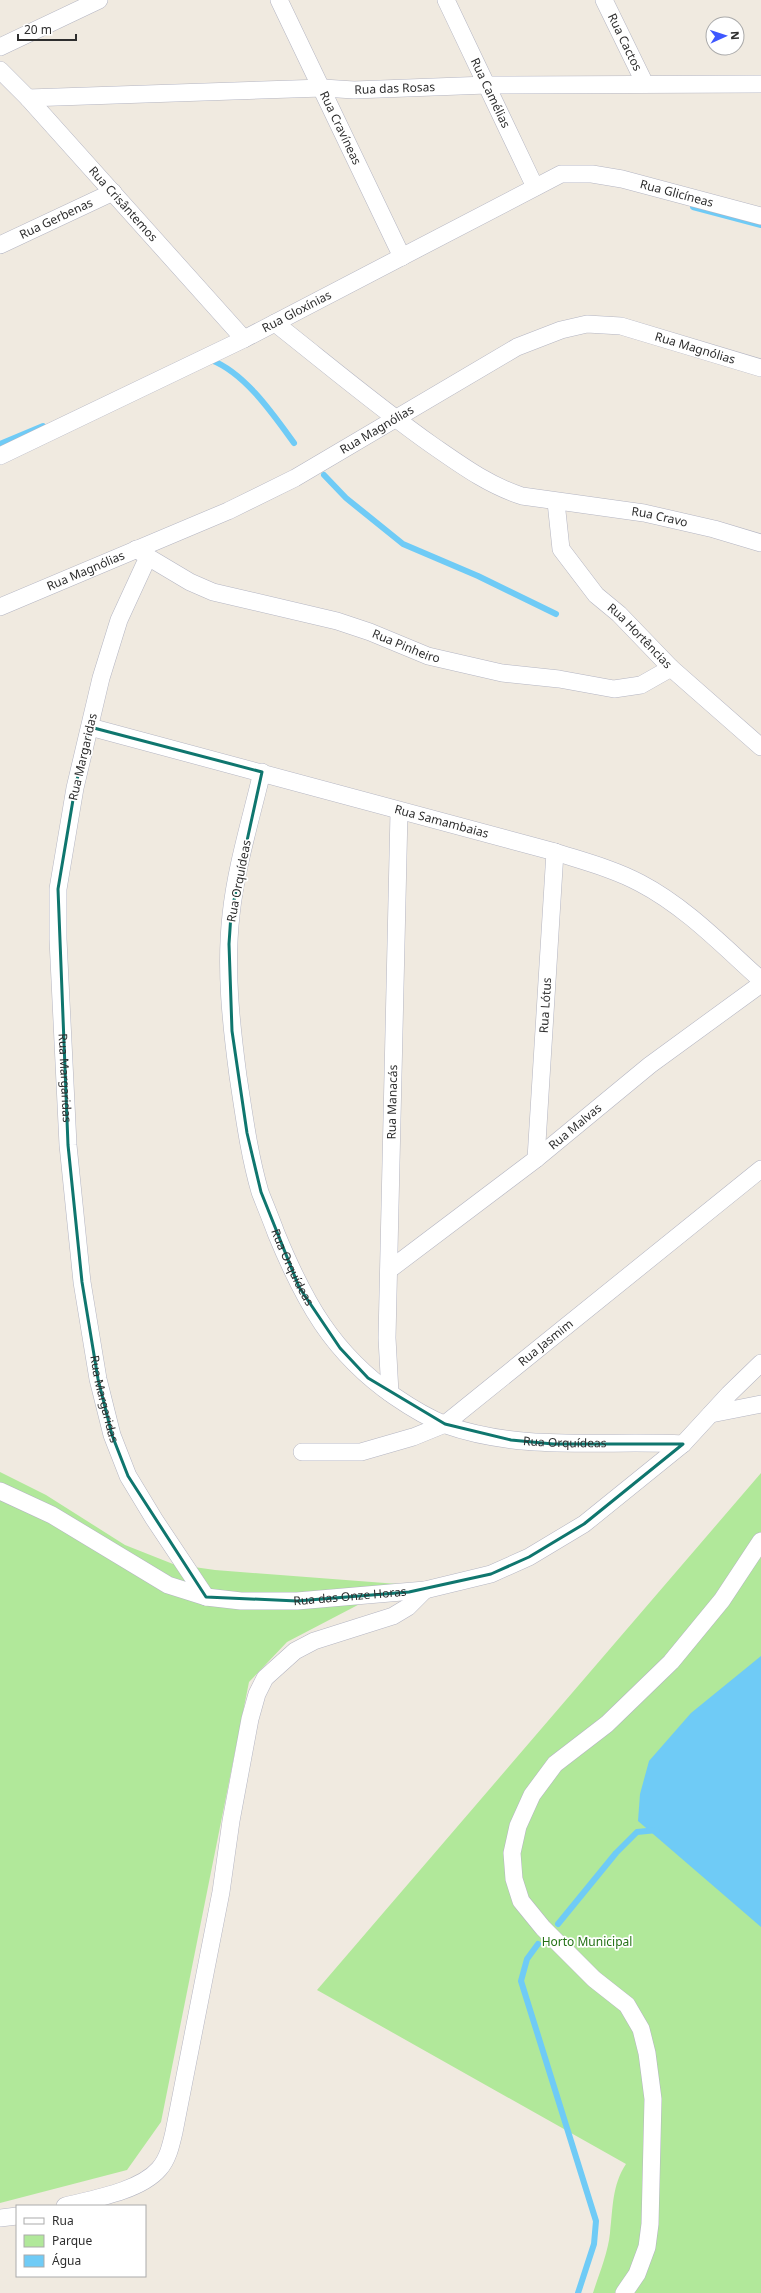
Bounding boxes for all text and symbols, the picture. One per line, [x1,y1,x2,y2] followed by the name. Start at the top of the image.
[604,10,646,74] street label: Rua Cactos
[18,16,76,42] scale bar
[705,16,745,56] north arrow
[24,21,52,38] text: 20 m
[728,31,743,40] text: N
[467,55,515,131] street label: Rua Camélias
[354,78,436,98] street label: Rua das Rosas
[316,88,366,168] street label: Rua Cravíneas
[85,162,162,245] street label: Rua Crisântemos
[638,175,716,211] street label: Rua Glicíneas
[16,194,96,243] street label: Rua Gerbenas
[259,286,334,336] street label: Rua Gloxínias
[653,328,738,368] street label: Rua Magnólias
[336,401,417,458] street label: Rua Magnólias
[631,502,690,531] street label: Rua Cravo
[44,546,127,594] street label: Rua Magnólias
[604,599,676,672] street label: Rua Hortências
[370,625,442,666] street label: Rua Pinheiro
[64,711,101,802] street label: Rua Margaridas
[393,800,491,842] street label: Rua Samambaias
[222,838,255,923] street label: Rua Orquídeas
[535,977,555,1034] street label: Rua Lótus
[55,1033,76,1123] street label: Rua Margaridas
[383,1064,401,1140] street label: Rua Manacás
[545,1099,605,1153] street label: Rua Malvas
[267,1226,318,1309] street label: Rua Orquídeas
[514,1315,576,1370] street label: Rua Jasmim
[86,1354,123,1445] street label: Rua Margaridas
[523,1432,607,1451] street label: Rua Orquídeas
[293,1583,407,1609] street label: Rua das Onze Horas
[542,1933,632,1950] park label: Horto Municipal
[16,2205,146,2277] legend
[52,2212,74,2229] text: Rua
[52,2232,93,2249] text: Parque
[52,2252,81,2269] text: Água

